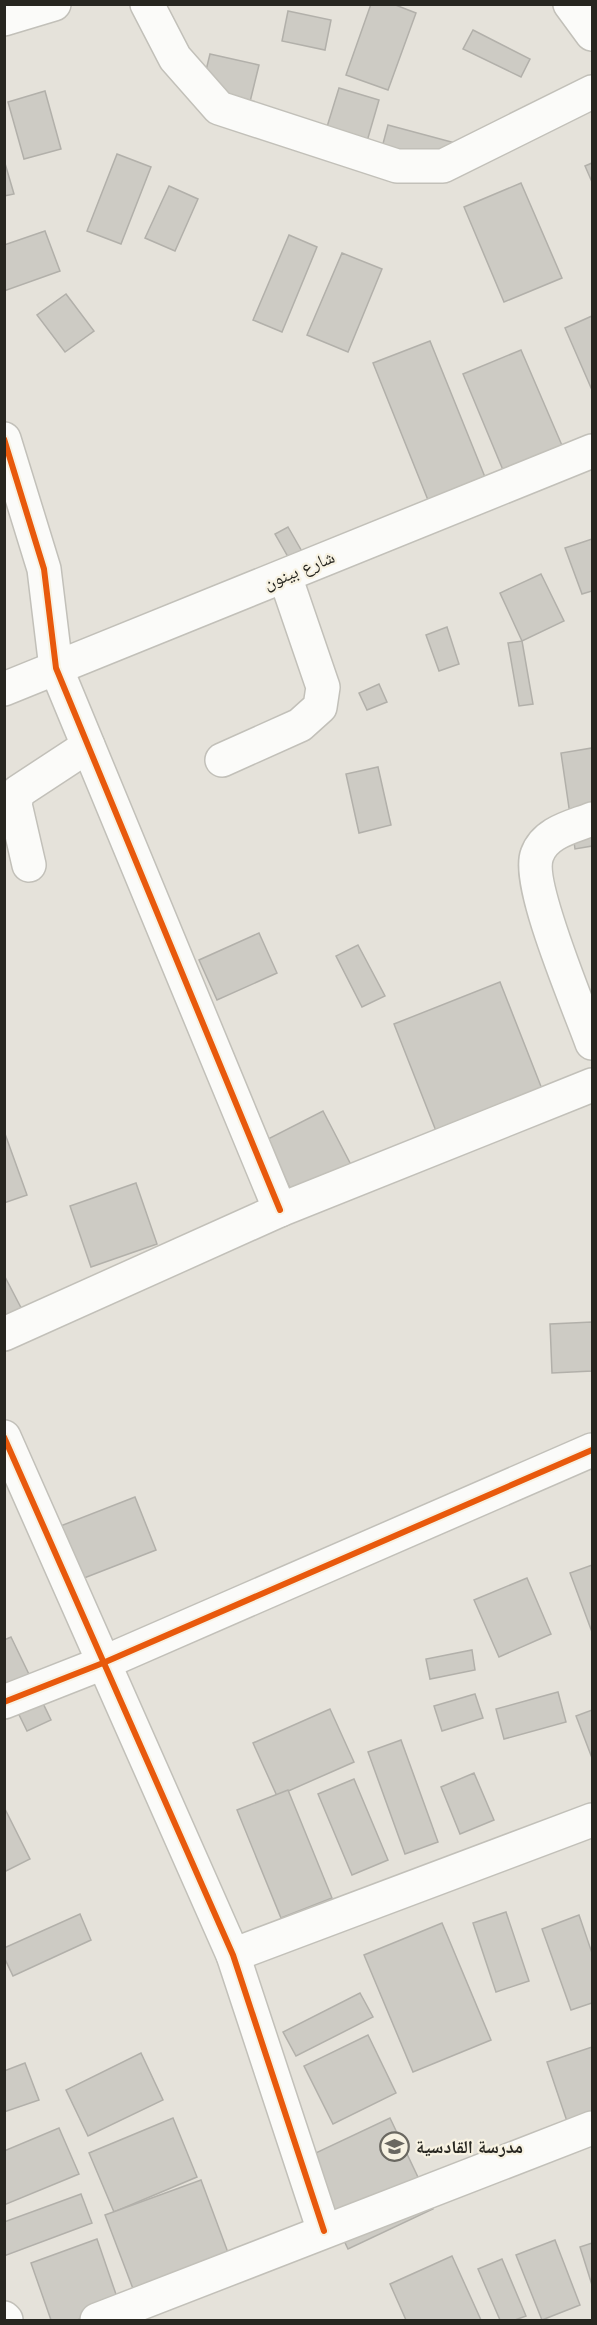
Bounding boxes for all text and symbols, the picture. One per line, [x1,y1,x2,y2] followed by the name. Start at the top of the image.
[261,547,338,594] street label: شارع بينون
[379,2131,411,2163] school or university icon: مدرسة القادسية
[416,2137,523,2157] place label: مدرسة القادسية

